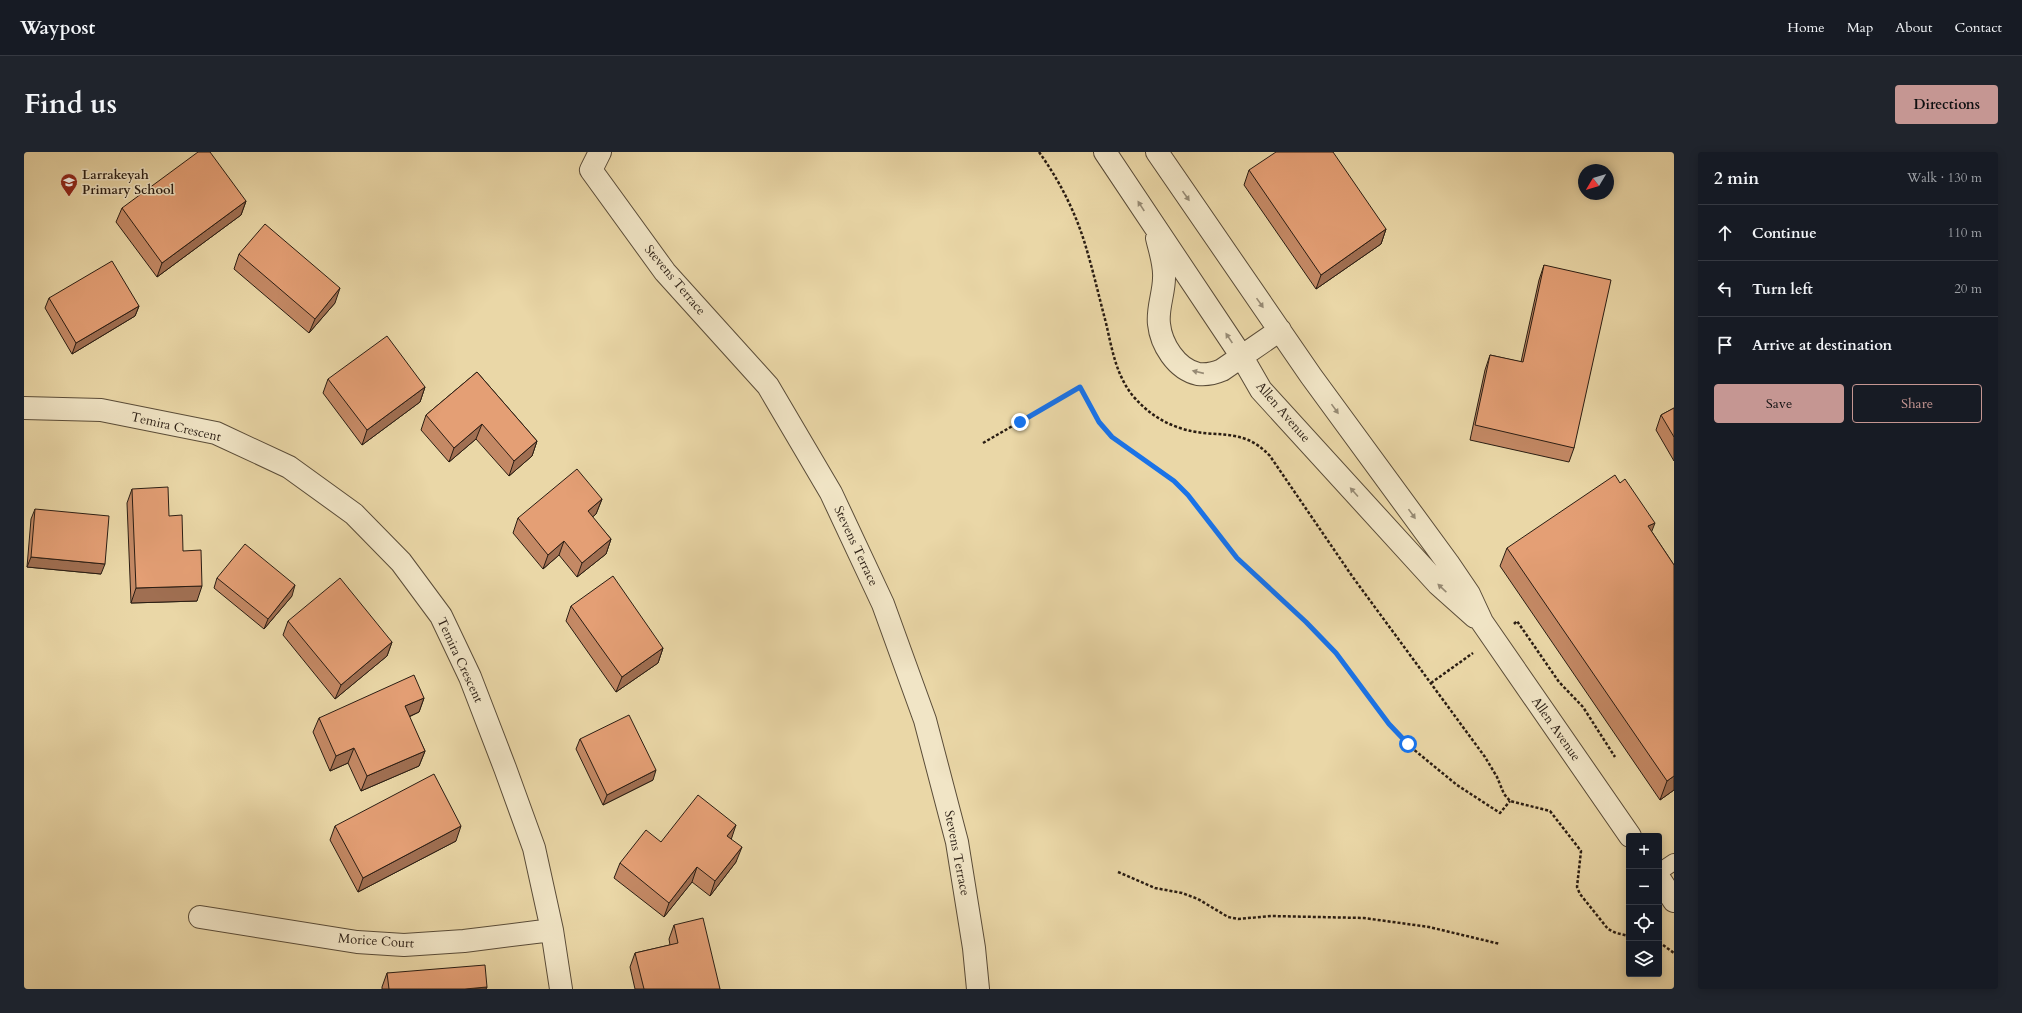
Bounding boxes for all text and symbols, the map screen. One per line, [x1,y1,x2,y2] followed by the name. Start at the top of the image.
[20,15,95,41] text: Waypost
[1787,18,1825,37] text: Home
[1847,18,1873,37] text: Map
[1895,18,1932,37] text: About
[1954,18,2002,37] text: Contact
[24,85,117,123] text: Find us
[1895,85,1998,124] button: Directions
[1578,164,1614,200] north arrow
[82,166,175,199] place label: Larrakeyah Primary School
[1714,167,1759,190] text: 2 min
[1907,169,1982,187] text: Walk · 130 m
[59,172,79,197] school or university icon: Larrakeyah Primary School
[1182,191,1190,201] one-way arrow
[1137,201,1145,212] one-way arrow
[1714,222,1736,244] icon: ahead
[1752,223,1817,243] text: Continue
[1948,224,1982,242] text: 110 m
[640,241,710,319] street label: Stevens Terrace
[1714,278,1736,300] icon: left
[1752,279,1813,299] text: Turn left
[1954,280,1982,298] text: 20 m
[1256,297,1264,308] one-way arrow
[1225,332,1233,343] one-way arrow
[1714,334,1736,356] icon: arrive
[1752,335,1892,355] text: Arrive at destination
[1192,369,1204,375] one-way arrow
[1252,378,1314,446] street label: Allen Avenue
[1714,384,1844,423] button: Save
[1852,384,1982,423] button: Share
[1331,404,1339,415] one-way arrow
[129,408,223,446] street label: Temira Crescent
[1011,413,1029,431] route end
[1350,487,1359,497] one-way arrow
[830,503,882,589] street label: Stevens Terrace
[1408,509,1416,519] one-way arrow
[1437,583,1447,593] one-way arrow
[432,614,488,706] street label: Temira Crescent
[1527,693,1585,765] street label: Allen Avenue
[1399,735,1417,753] route start
[940,809,974,897] street label: Stevens Terrace
[1626,833,1662,977] map controls
[1626,833,1662,869] button: +
[1626,869,1662,905] button: −
[1626,905,1662,941] button: locate
[337,929,415,953] street label: Morice Court
[1626,941,1662,977] button: layers

